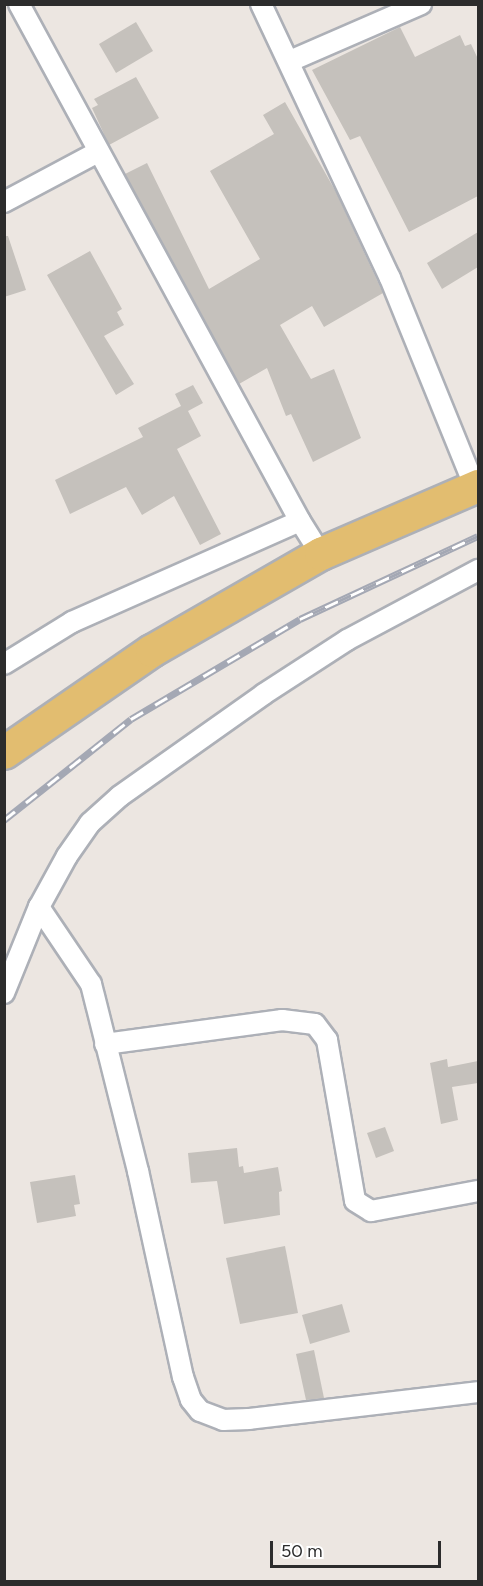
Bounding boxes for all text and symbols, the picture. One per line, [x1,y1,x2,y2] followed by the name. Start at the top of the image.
[273,1529,444,1567] scale bar
[281,1540,323,1562] text: 50 m

